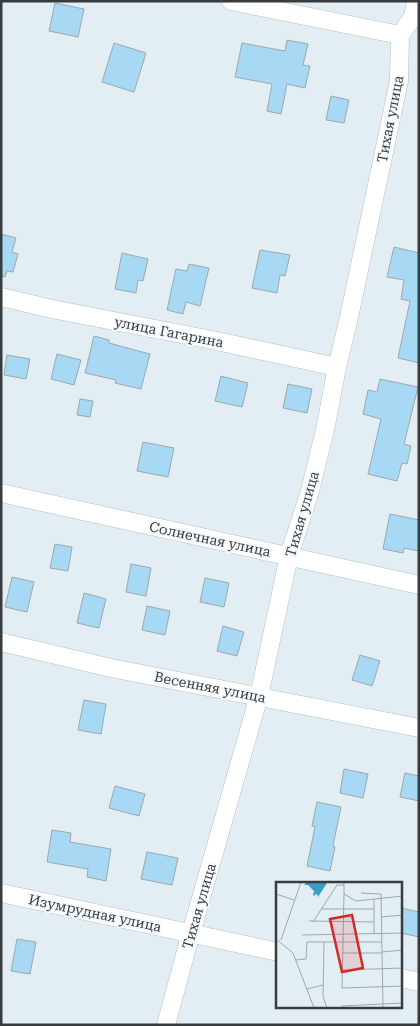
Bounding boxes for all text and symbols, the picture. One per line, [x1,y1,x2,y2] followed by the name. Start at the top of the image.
[374,74,406,164] street label: Тихая улица
[113,314,225,351] street label: улица Гагарина
[282,469,322,559] street label: Тихая улица
[148,518,273,560] street label: Солнечная улица
[153,668,267,706] street label: Весенняя улица
[179,861,219,951] street label: Тихая улица
[276,882,402,1008] inset map
[27,891,163,935] street label: Изумрудная улица

